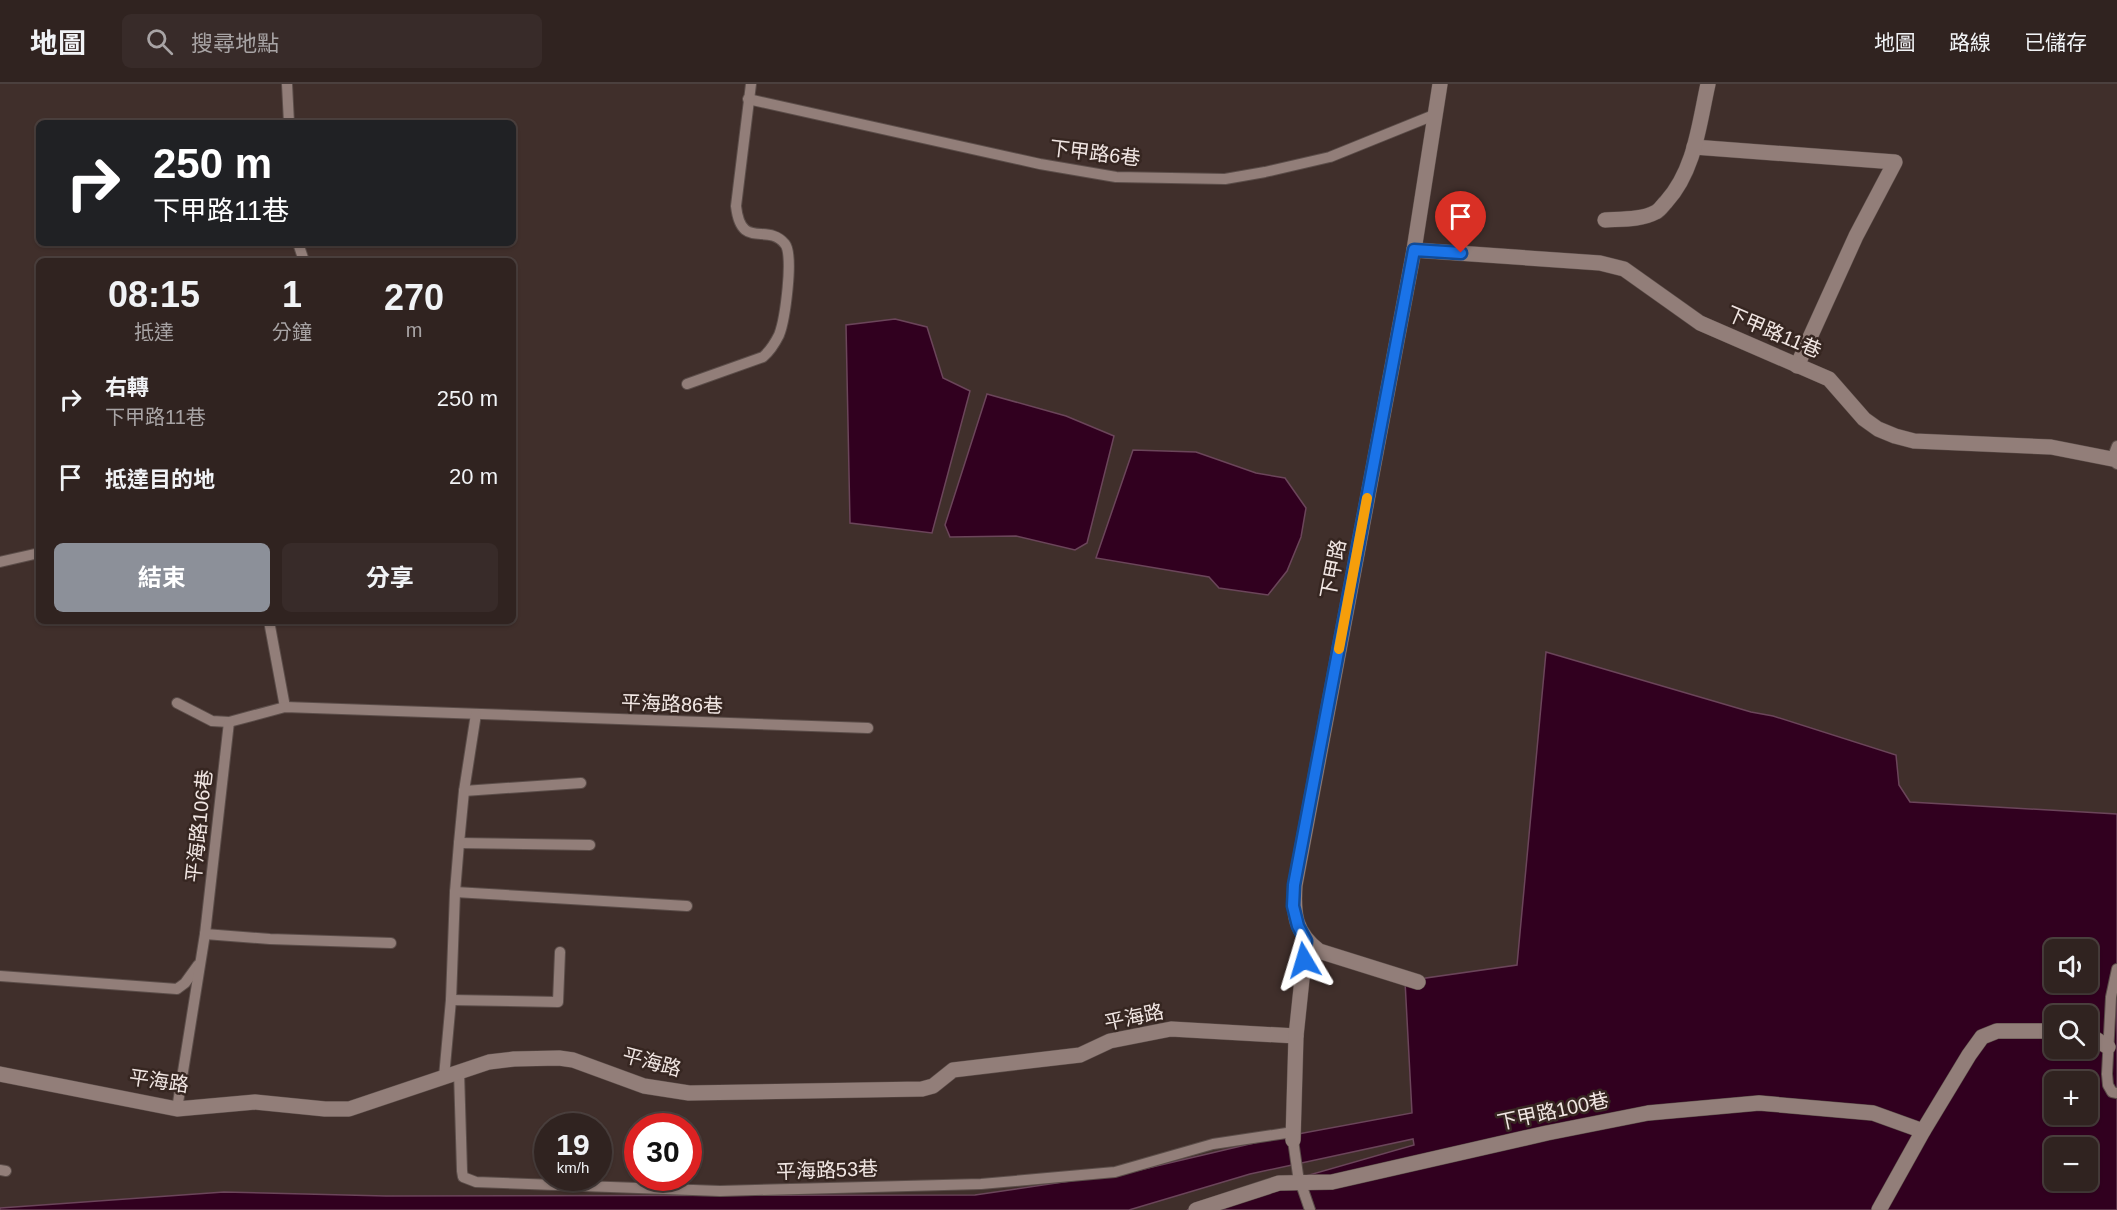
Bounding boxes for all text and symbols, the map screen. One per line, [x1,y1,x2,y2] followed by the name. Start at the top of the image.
[122,14,542,68] search box
[143,25,176,58] icon: search
[30,28,86,59] text: 地圖
[191,31,279,56] text: 搜尋地點
[1874,31,1916,54] text: 地圖
[1949,31,1991,54] text: 路線
[2024,31,2087,54] text: 已儲存
[1048,137,1142,169] street label: 下甲路6巷
[153,140,272,187] text: 250 m
[54,144,132,222] icon: right
[1435,191,1486,253] pin
[153,196,289,226] text: 下甲路11巷
[1444,200,1477,233] icon: arrive
[108,274,200,315] text: 08:15
[282,274,302,315] text: 1
[384,277,444,318] text: 270
[1723,302,1825,362] street label: 下甲路11巷
[406,319,422,341] text: m
[134,321,174,343] text: 抵達
[272,321,312,343] text: 分鐘
[105,375,149,400] text: 右轉
[54,383,87,416] icon: right
[437,386,498,411] text: 250 m
[105,406,206,428] text: 下甲路11巷
[54,461,87,494] icon: arrive
[449,464,498,489] text: 20 m
[105,467,215,492] text: 抵達目的地
[1316,537,1350,601] street label: 下甲路
[54,543,270,612] button: 結束
[282,543,498,612] button: 分享
[621,691,723,717] street label: 平海路86巷
[182,768,216,884] street label: 平海路106巷
[1272,928,1336,992] position arrow
[2044,939,2098,1191] map controls
[2044,939,2098,993] button: sound
[1102,1000,1166,1034] street label: 平海路
[2044,1005,2098,1059] button: search
[620,1044,684,1080] street label: 平海路
[128,1066,190,1096] street label: 平海路
[2044,1071,2098,1125] button: +
[1495,1088,1611,1134] street label: 下甲路100巷
[624,1113,702,1191] speed limit sign: 30
[556,1128,590,1161] text: 19
[2044,1137,2098,1191] button: −
[776,1157,878,1183] street label: 平海路53巷
[557,1159,589,1176] text: km/h

